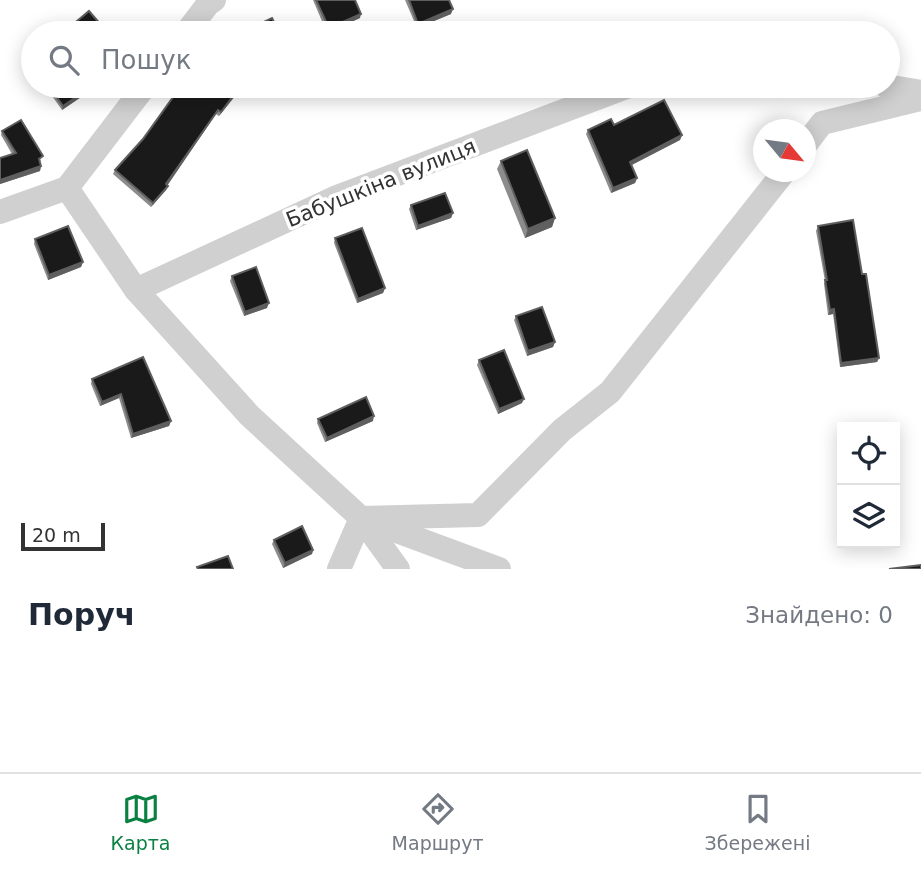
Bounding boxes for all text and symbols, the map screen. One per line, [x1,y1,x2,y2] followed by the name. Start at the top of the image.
[21,21,900,98] search box
[45,41,83,79] icon: search
[101,45,191,75] text: Пошук
[753,119,816,182] north arrow
[283,134,479,232] street label: Бабушкіна вулиця
[837,422,900,548] map controls
[837,422,900,485] button: locate
[837,485,900,548] button: layers
[21,520,105,552] scale bar
[32,524,81,546] text: 20 m
[28,597,135,632] text: Поруч
[745,602,893,628] text: Знайдено: 0
[111,790,170,854] tab: Карта
[392,790,483,854] tab: Маршрут
[705,790,810,854] tab: Збережені

